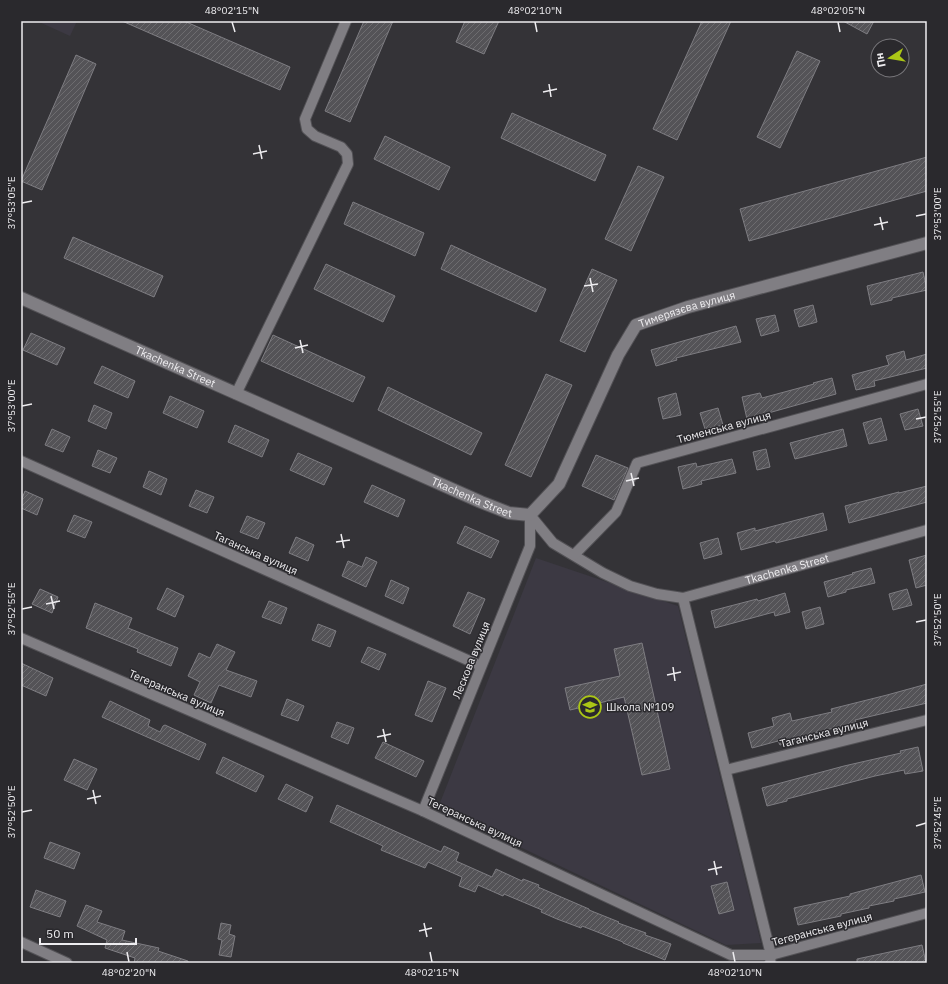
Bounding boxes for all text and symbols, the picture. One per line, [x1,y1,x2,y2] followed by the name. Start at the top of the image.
[205,4,259,17] text: 48°02'15"N
[508,4,562,17] text: 48°02'10"N
[811,4,865,17] text: 48°02'05"N
[870,38,910,78] north arrow
[872,52,889,69] text: Пн
[5,176,18,230] text: 37°53'05"E
[931,187,944,241] text: 37°53'00"E
[637,288,737,331] street label: Тимерязєва вулиця
[133,343,218,390] street label: Tkachenka Street
[5,379,18,433] text: 37°53'00"E
[931,390,944,444] text: 37°52'55"E
[675,408,773,446] street label: Тюменська вулиця
[429,474,513,520] street label: Tkachenka Street
[212,528,300,578] street label: Таганська вулиця
[744,551,831,587] street label: Tkachenka Street
[5,582,18,636] text: 37°52'55"E
[931,593,944,647] text: 37°52'50"E
[449,619,493,701] street label: Лескова вулиця
[127,666,227,720] street label: Тегеранська вулиця
[577,694,603,720] school or university icon: Школа №109
[606,700,674,714] place label: Школа №109
[778,715,870,751] street label: Таганська вулиця
[5,785,18,839] text: 37°52'50"E
[425,794,525,850] street label: Тегеранська вулиця
[931,796,944,850] text: 37°52'45"E
[770,909,874,949] street label: Тегеранська вулиця
[40,920,136,946] scale bar
[46,926,74,941] text: 50 m
[102,966,156,979] text: 48°02'20"N
[405,966,459,979] text: 48°02'15"N
[708,966,762,979] text: 48°02'10"N

